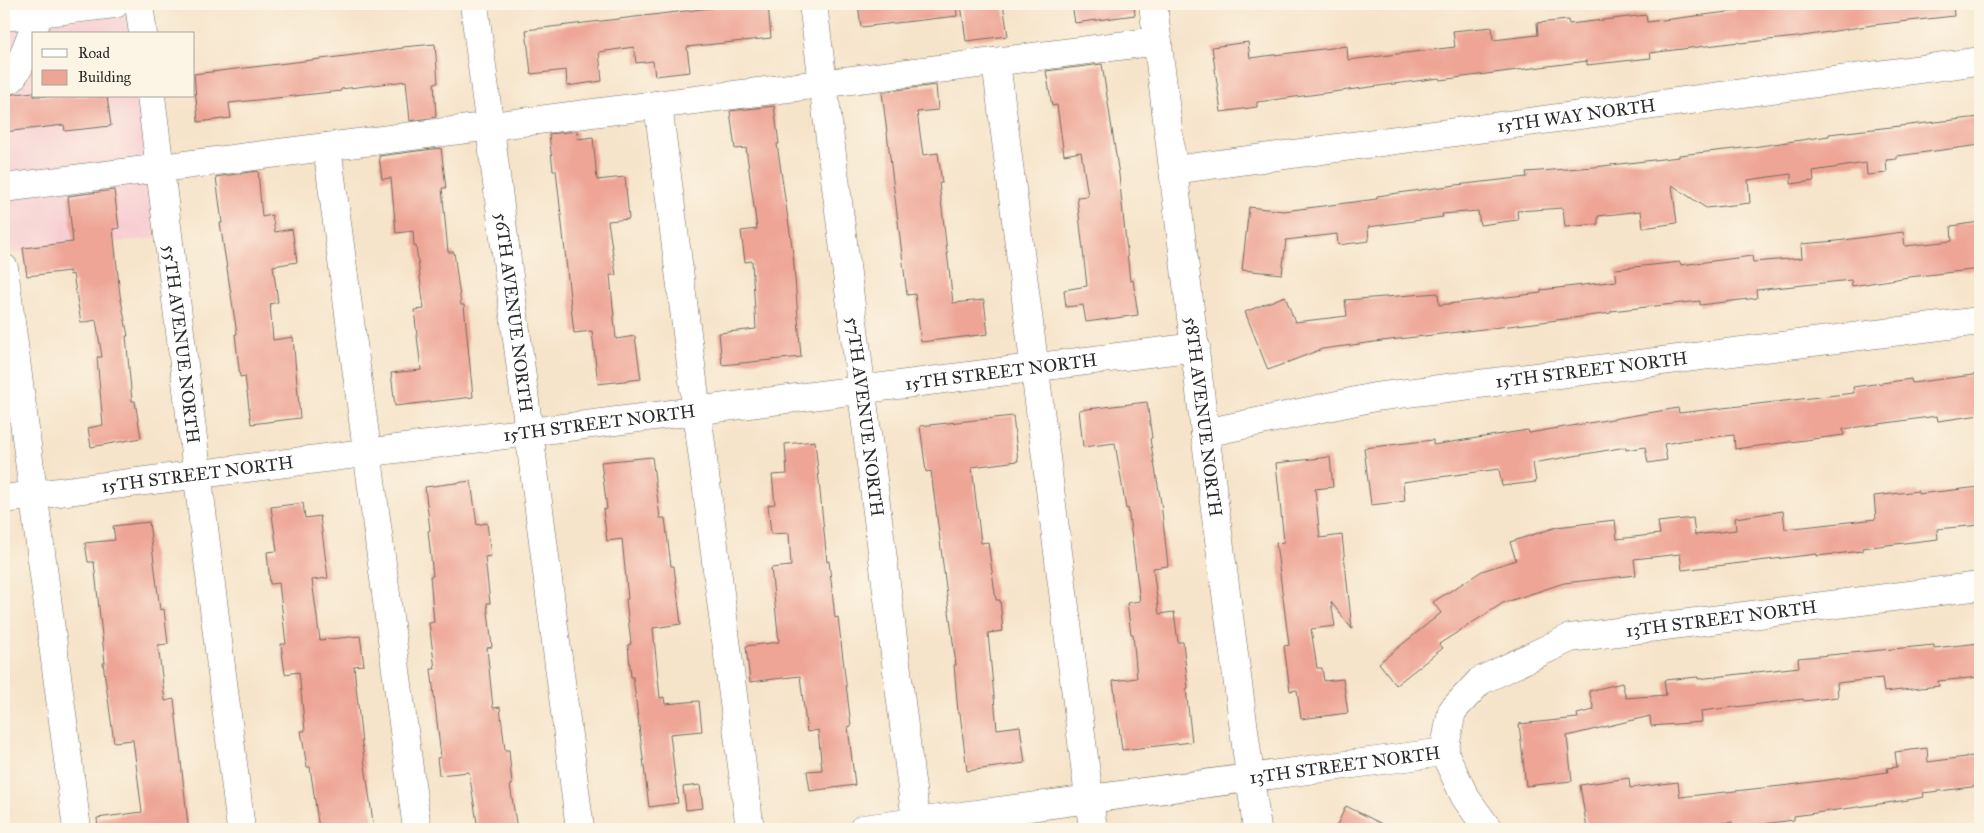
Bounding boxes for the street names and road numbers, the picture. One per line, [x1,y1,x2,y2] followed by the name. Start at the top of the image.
[1496,94,1657,137] street label: 15TH WAY NORTH
[490,211,537,413] street label: 56TH AVENUE NORTH
[158,244,205,445] street label: 55TH AVENUE NORTH
[842,316,889,518] street label: 57TH AVENUE NORTH
[1180,316,1227,518] street label: 58TH AVENUE NORTH
[1494,347,1689,393] street label: 15TH STREET NORTH
[904,349,1098,395] street label: 15TH STREET NORTH
[502,400,697,446] street label: 15TH STREET NORTH
[100,451,295,497] street label: 15TH STREET NORTH
[1624,596,1818,642] street label: 13TH STREET NORTH
[1248,742,1442,789] street label: 13TH STREET NORTH

